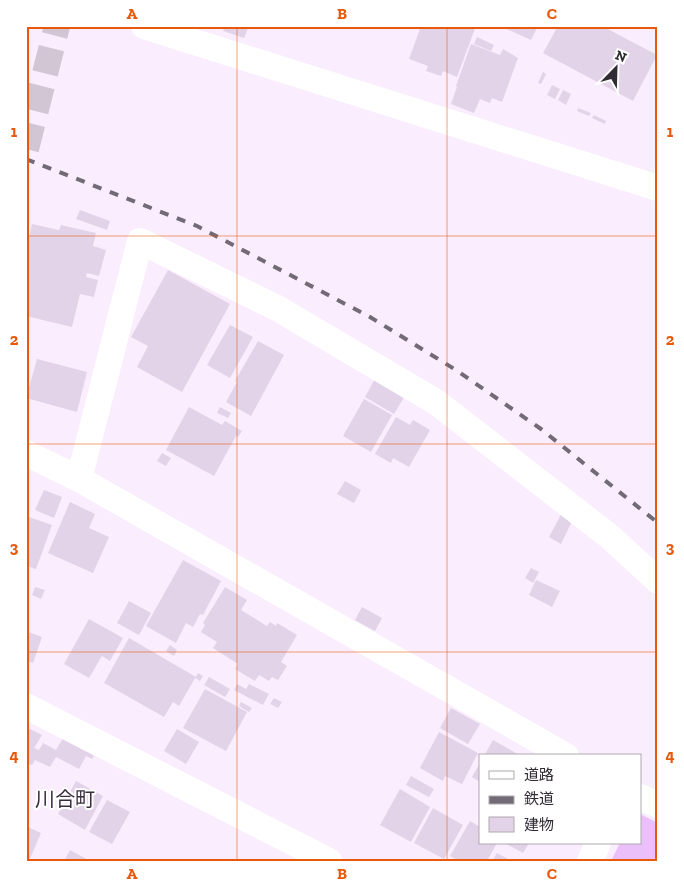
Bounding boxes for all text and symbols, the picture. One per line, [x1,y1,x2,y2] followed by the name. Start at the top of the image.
[127,4,138,23] text: A
[337,4,347,23] text: B
[547,4,557,23] text: C
[592,42,642,92] north arrow
[613,47,629,67] text: N
[11,122,18,141] text: 1
[667,122,674,141] text: 1
[10,330,19,349] text: 2
[666,330,675,349] text: 2
[10,538,19,557] text: 3
[666,538,675,557] text: 3
[9,746,19,765] text: 4
[665,746,675,765] text: 4
[479,754,642,844] legend
[524,766,554,784] text: 道路
[35,787,95,811] district label: 川合町
[524,790,554,808] text: 鉄道
[524,816,554,834] text: 建物
[127,864,138,883] text: A
[337,864,347,883] text: B
[547,864,557,883] text: C

